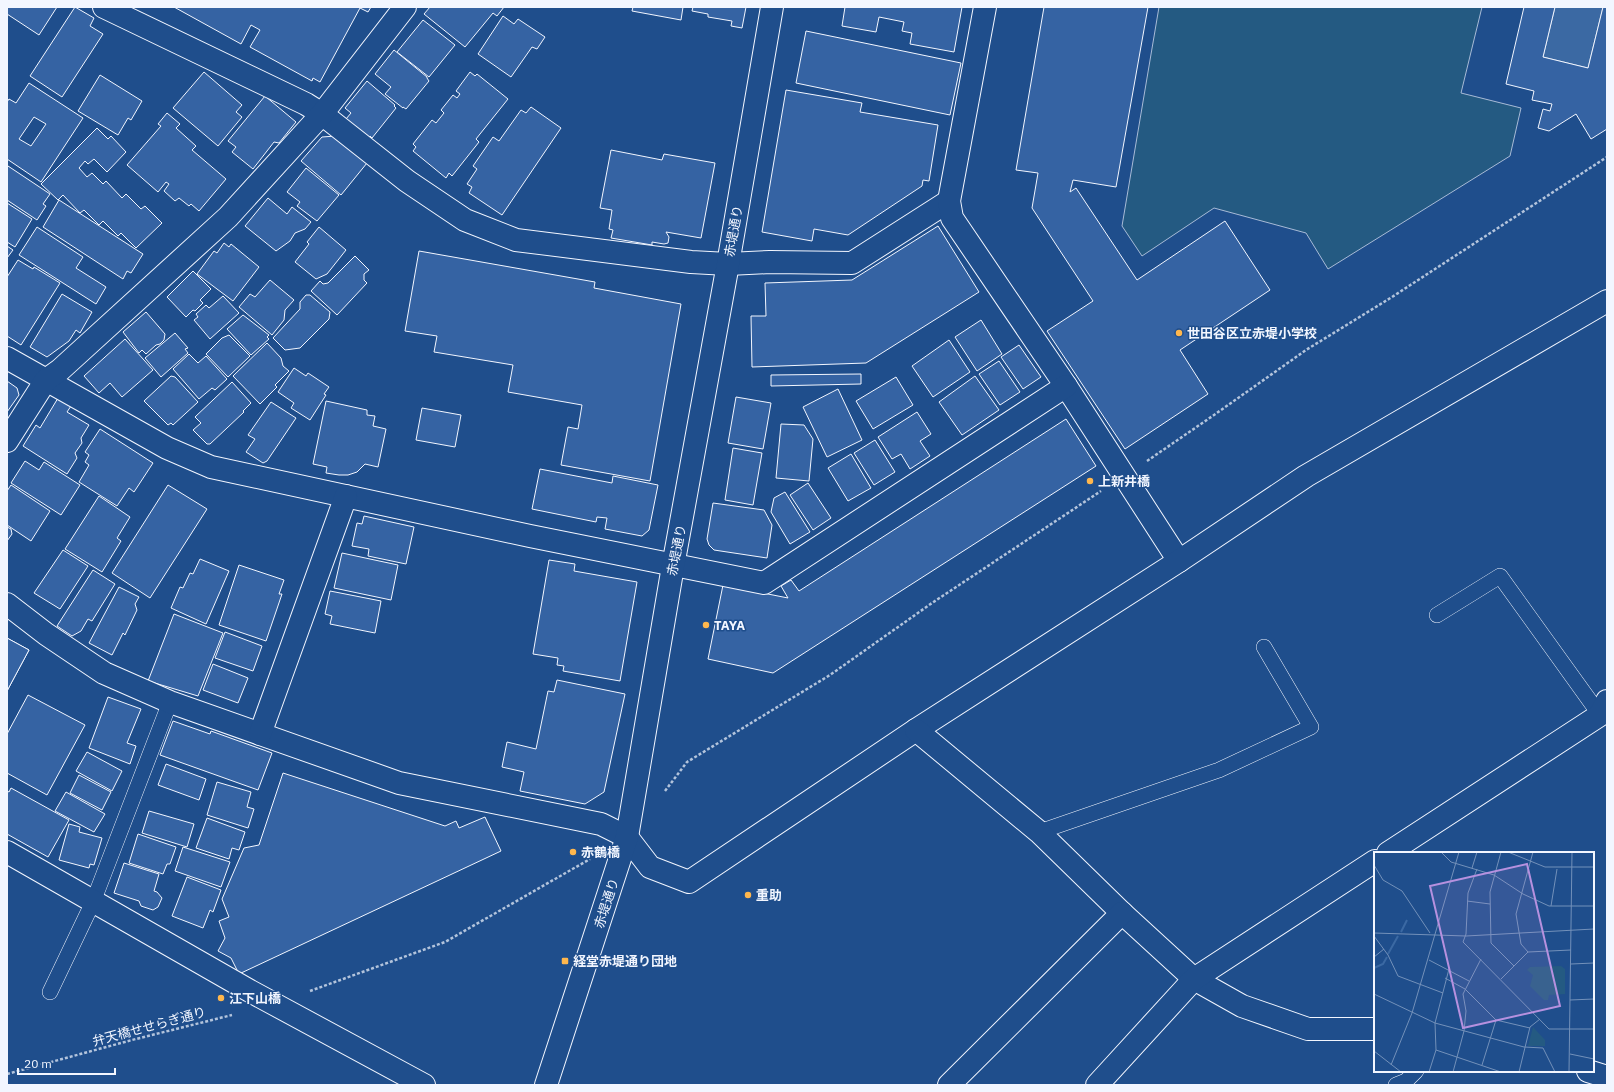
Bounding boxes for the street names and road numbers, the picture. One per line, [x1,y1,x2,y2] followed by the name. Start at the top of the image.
[721,204,746,258] street label: 赤堤通り
[663,523,690,577] street label: 赤堤通り
[590,876,623,931] street label: 赤堤通り
[90,1003,208,1050] street label: 弁天橋せせらぎ通り

